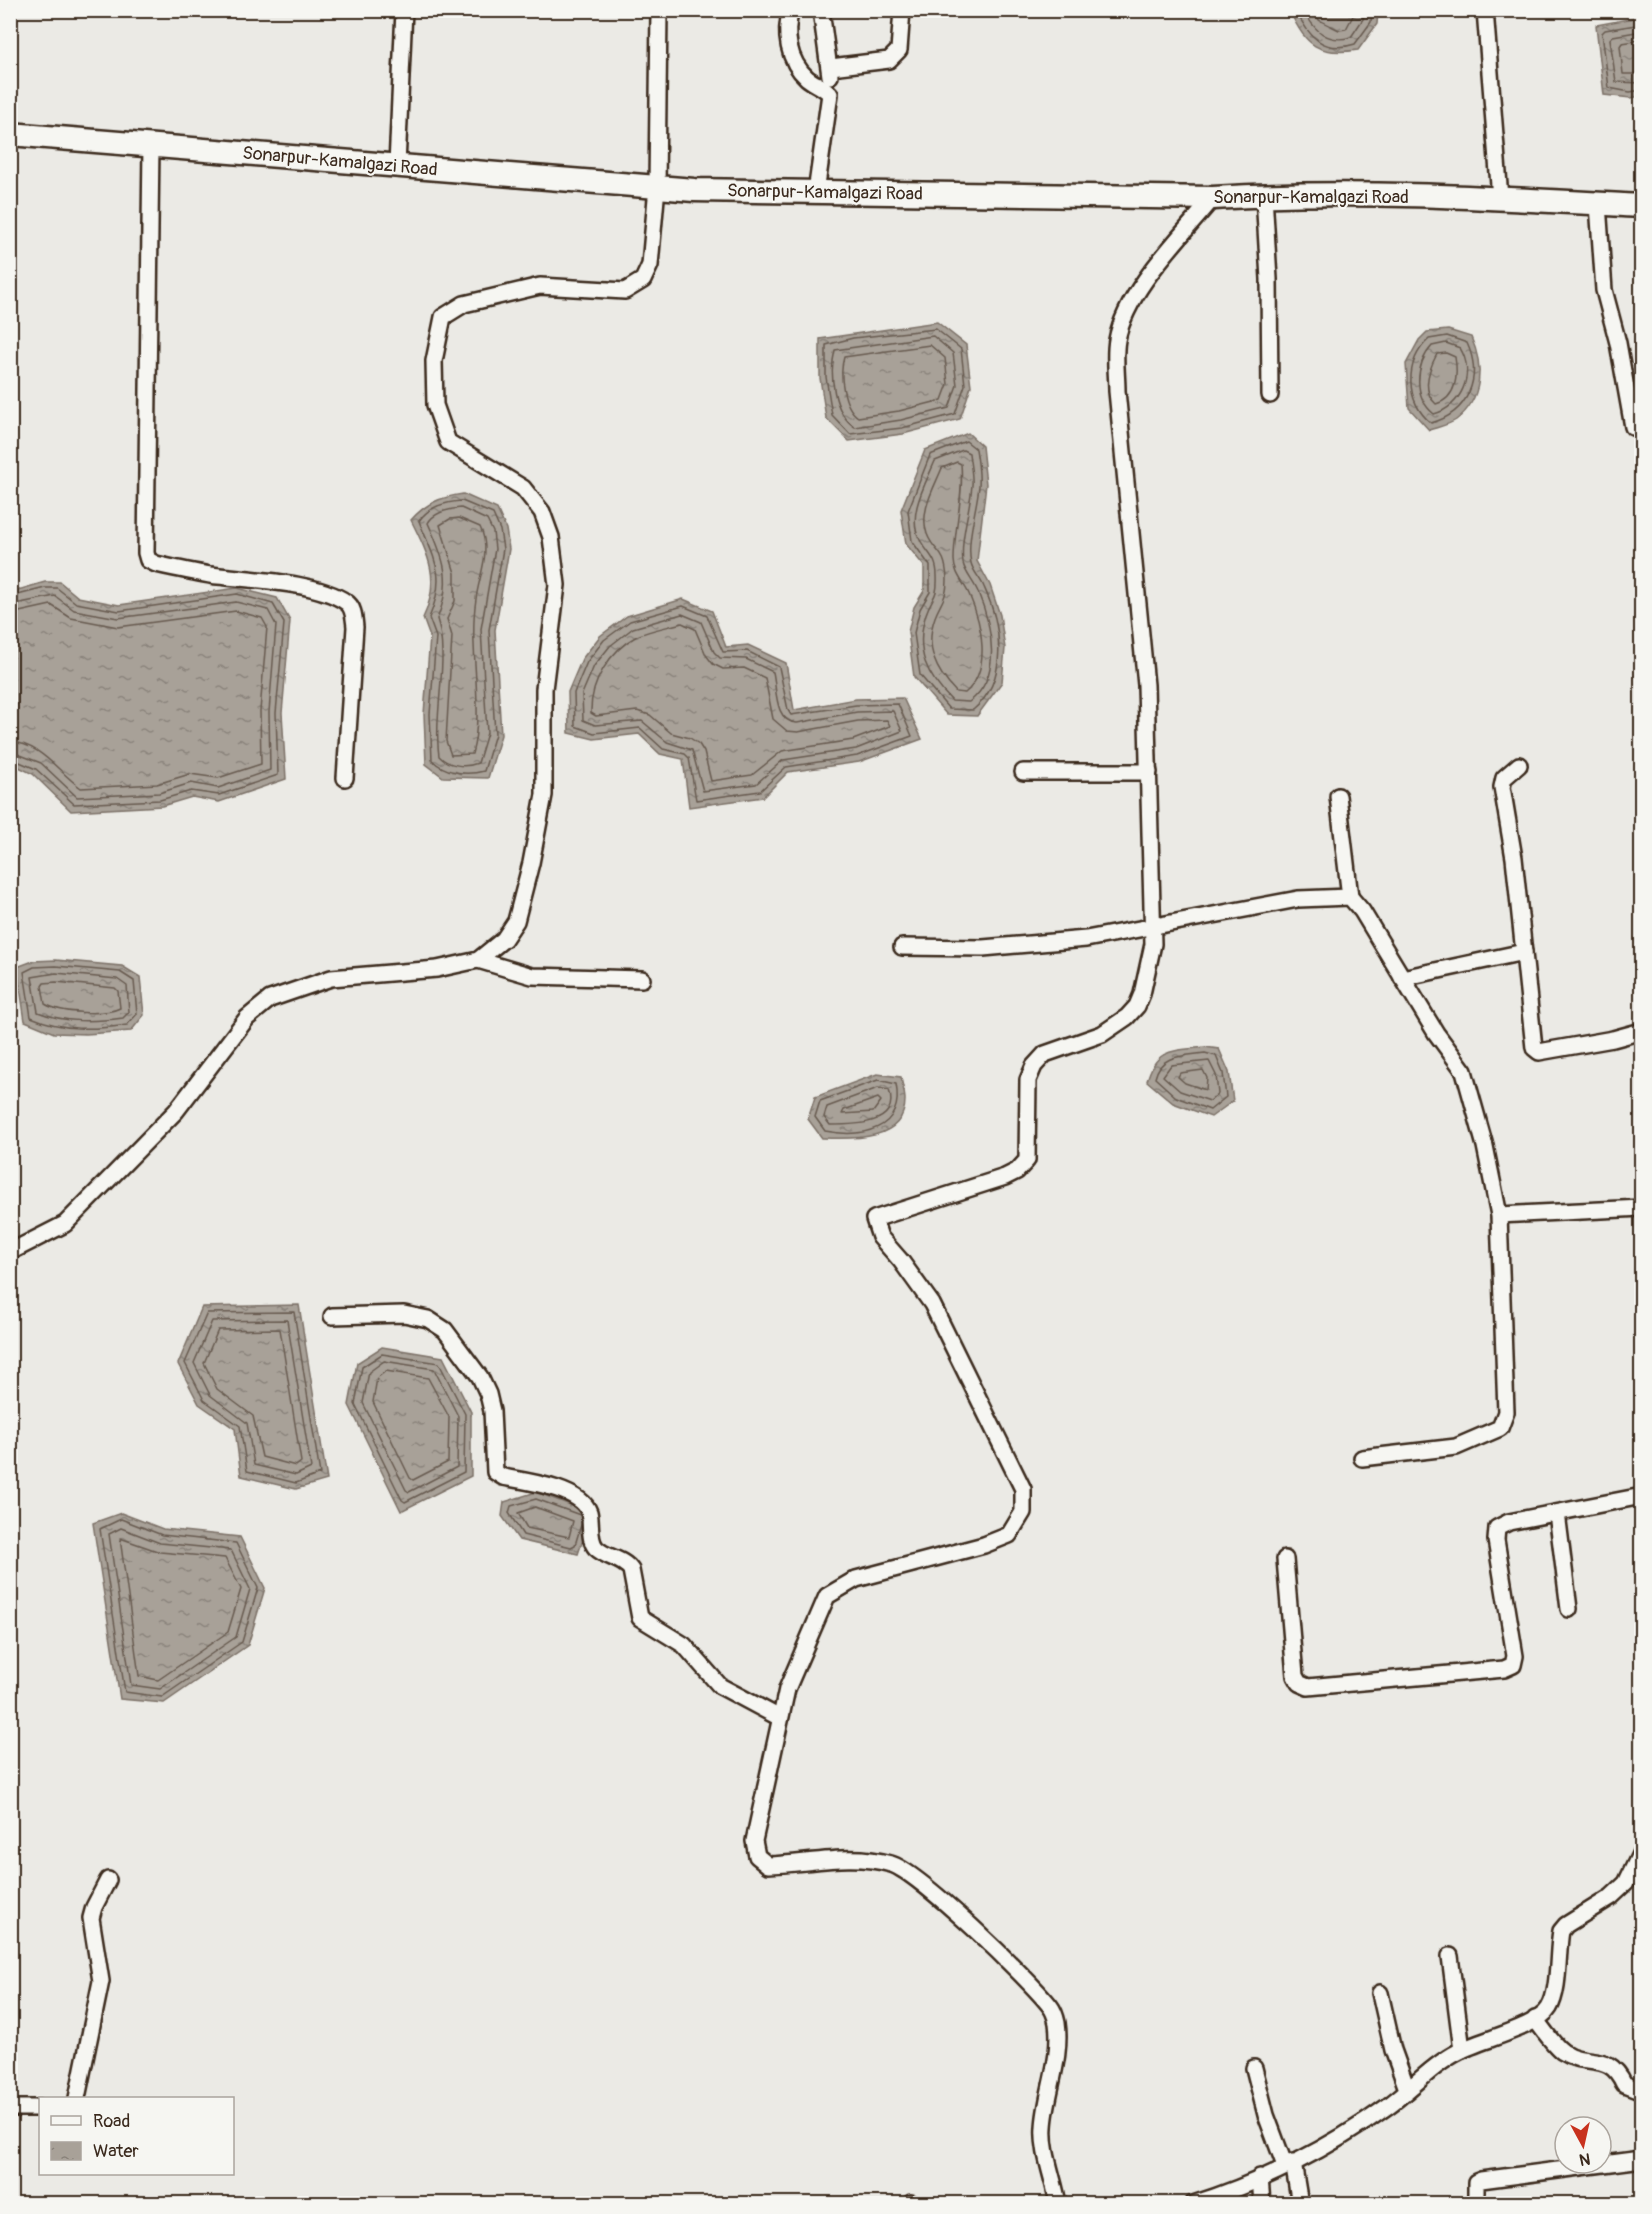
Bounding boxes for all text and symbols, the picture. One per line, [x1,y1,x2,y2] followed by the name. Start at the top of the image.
[241,142,438,181] street label: Sonarpur-Kamalgazi Road
[727,179,923,206] street label: Sonarpur-Kamalgazi Road
[1213,186,1409,209] street label: Sonarpur-Kamalgazi Road
[39,2097,234,2175] legend
[93,2110,130,2133] text: Road
[1553,2115,1613,2175] north arrow
[93,2140,139,2163] text: Water
[1578,2148,1592,2170] text: N

